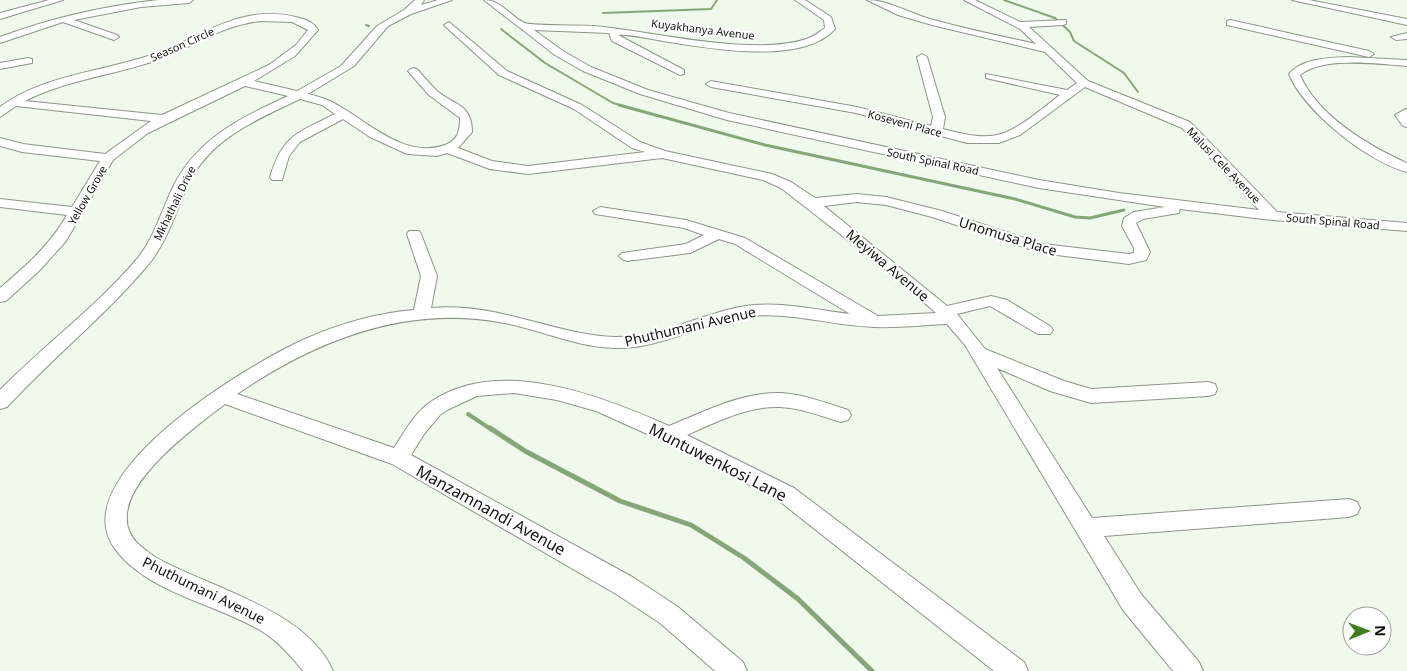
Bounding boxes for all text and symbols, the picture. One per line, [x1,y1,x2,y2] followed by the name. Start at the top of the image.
[650,15,756,43] street label: Kuyakhanya Avenue
[148,23,216,65] street label: Season Circle
[866,106,944,140] street label: Koseveni Place
[1184,124,1264,206] street label: Malusi Cele Avenue
[886,144,980,178] street label: South Spinal Road
[64,163,110,227] street label: Yellow Grove
[149,163,199,243] street label: Mkhathali Drive
[1286,209,1380,233] street label: South Spinal Road
[957,212,1060,260] street label: Unomusa Place
[843,225,934,305] street label: Meyiwa Avenue
[623,302,758,350] street label: Phuthumani Avenue
[645,418,791,506] street label: Muntuwenkosi Lane
[412,460,570,560] street label: Manzamnandi Avenue
[140,552,269,628] street label: Phuthumani Avenue
[1342,606,1392,656] north arrow
[1371,625,1390,637] text: N

